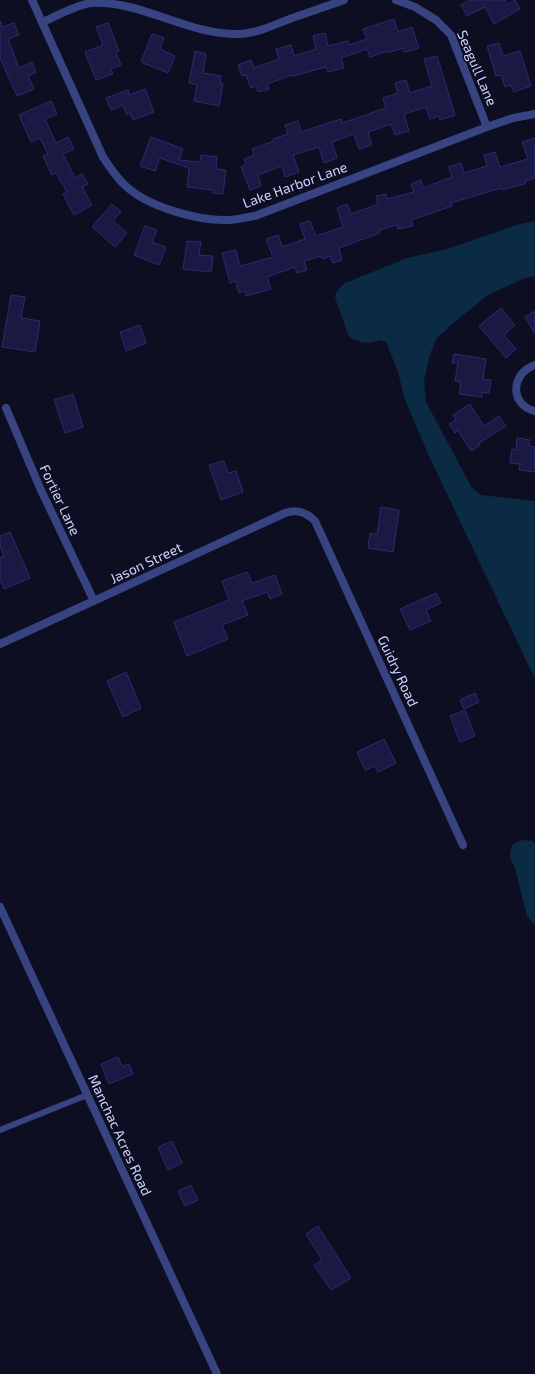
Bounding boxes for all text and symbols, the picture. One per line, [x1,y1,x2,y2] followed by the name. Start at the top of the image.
[454,27,501,108] street label: Seagull Lane
[240,158,349,211] street label: Lake Harbor Lane
[37,462,84,538] street label: Fortier Lane
[107,538,185,587] street label: Jason Street
[375,633,422,709] street label: Guidry Road
[85,1072,156,1198] street label: Manchac Acres Road

